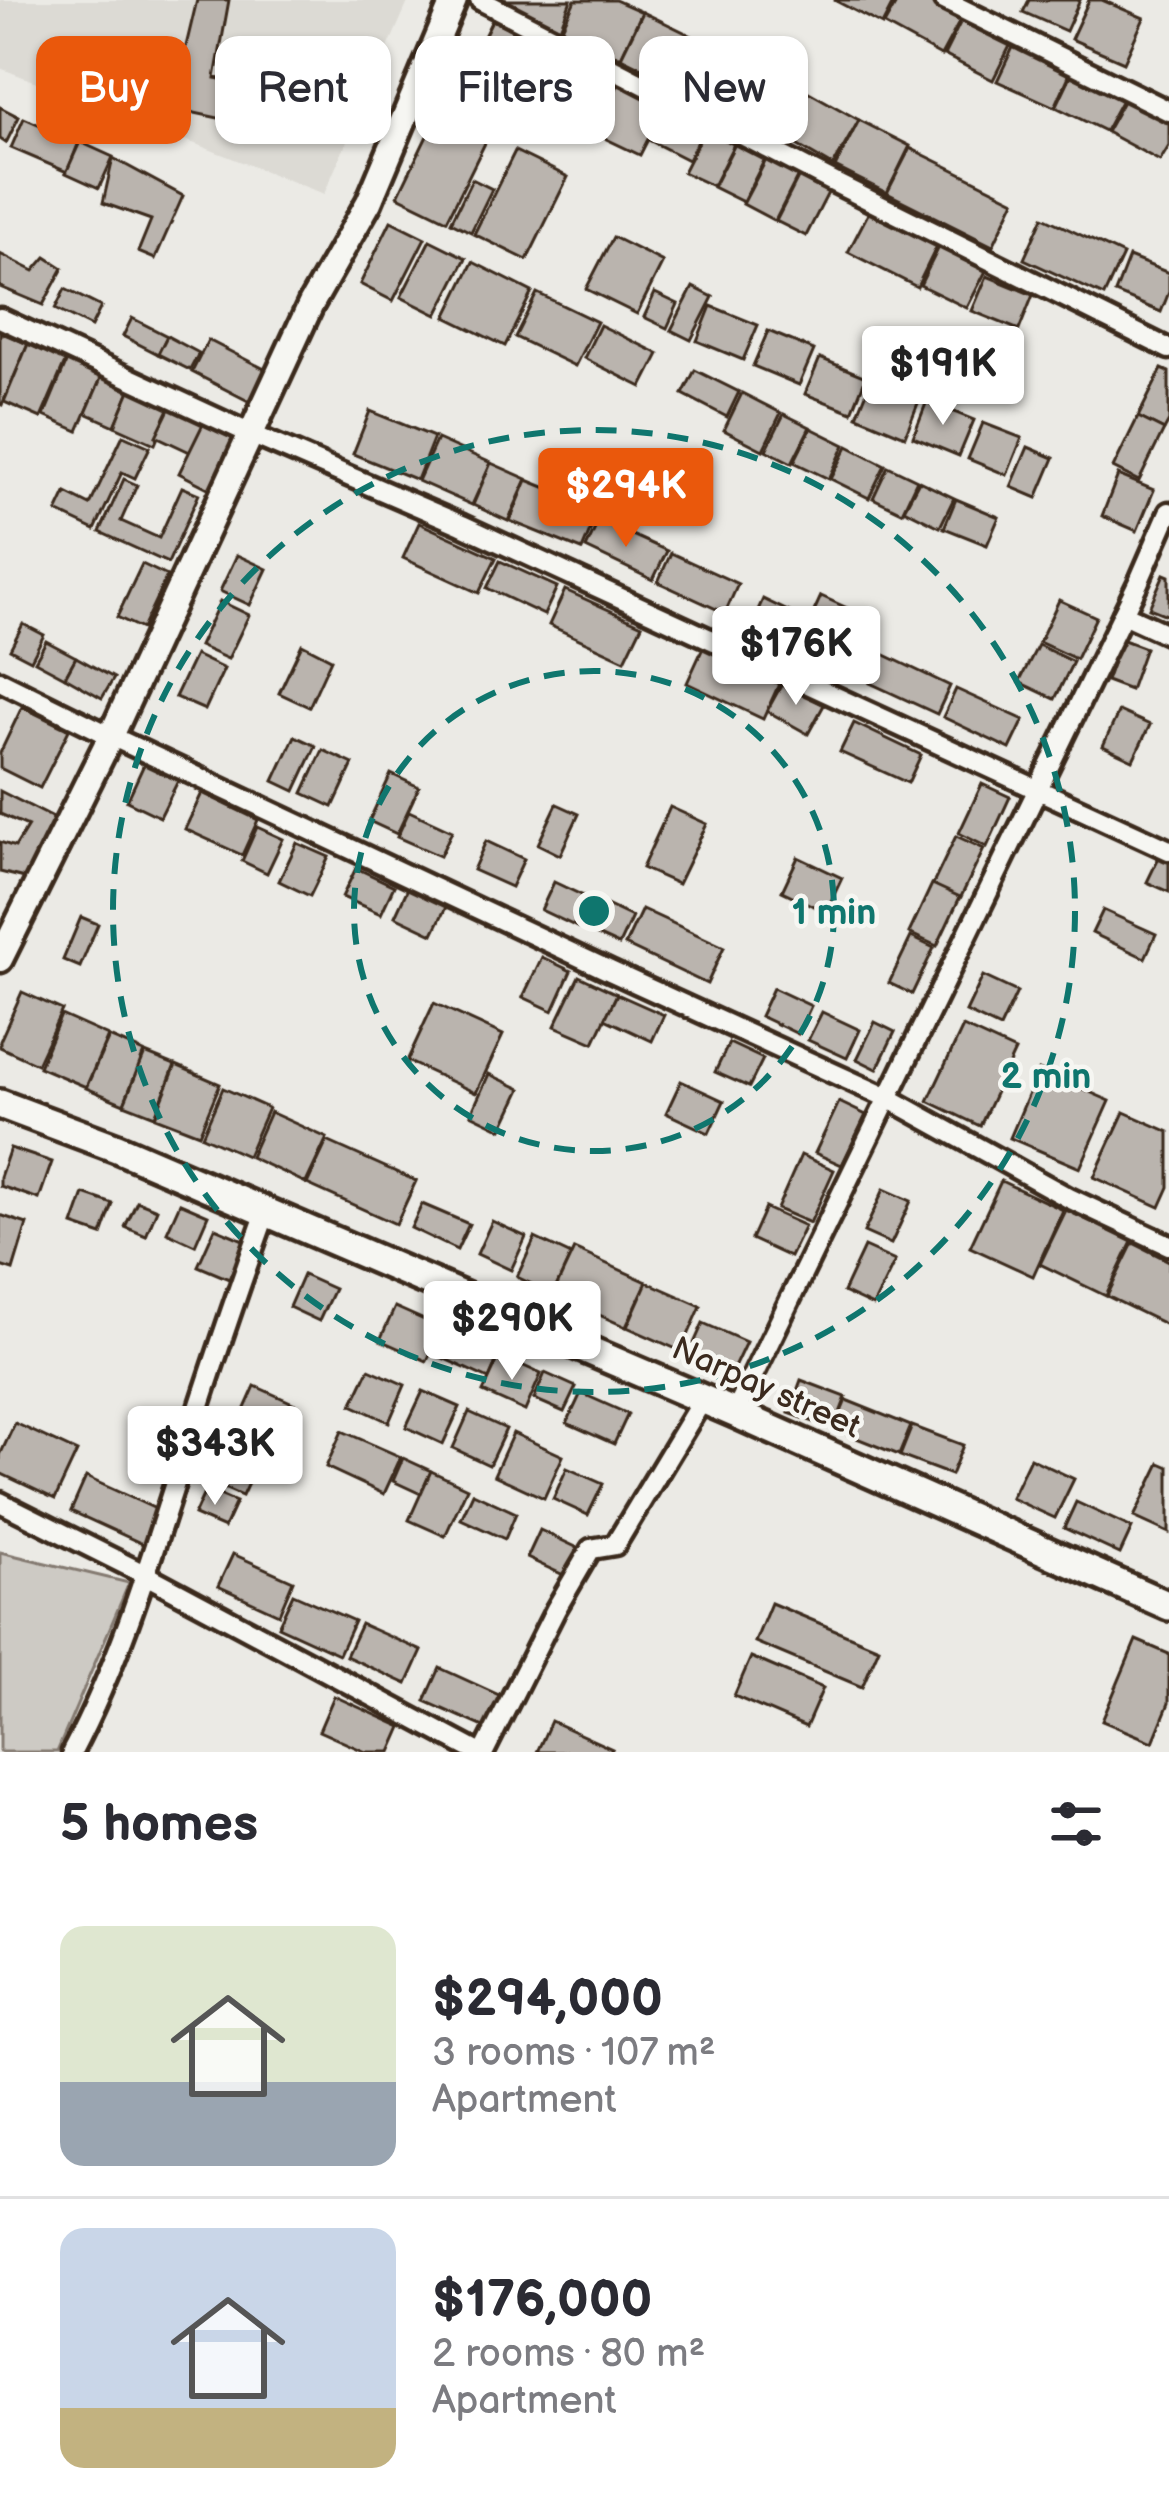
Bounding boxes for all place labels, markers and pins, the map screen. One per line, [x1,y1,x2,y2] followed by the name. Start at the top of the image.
[859,326,1027,428] pin: $191K
[542,448,710,550] pin: $294K
[712,606,880,708] pin: $176K
[573,890,615,932] centre of rings
[428,1281,596,1383] pin: $290K
[131,1406,299,1508] pin: $343K

